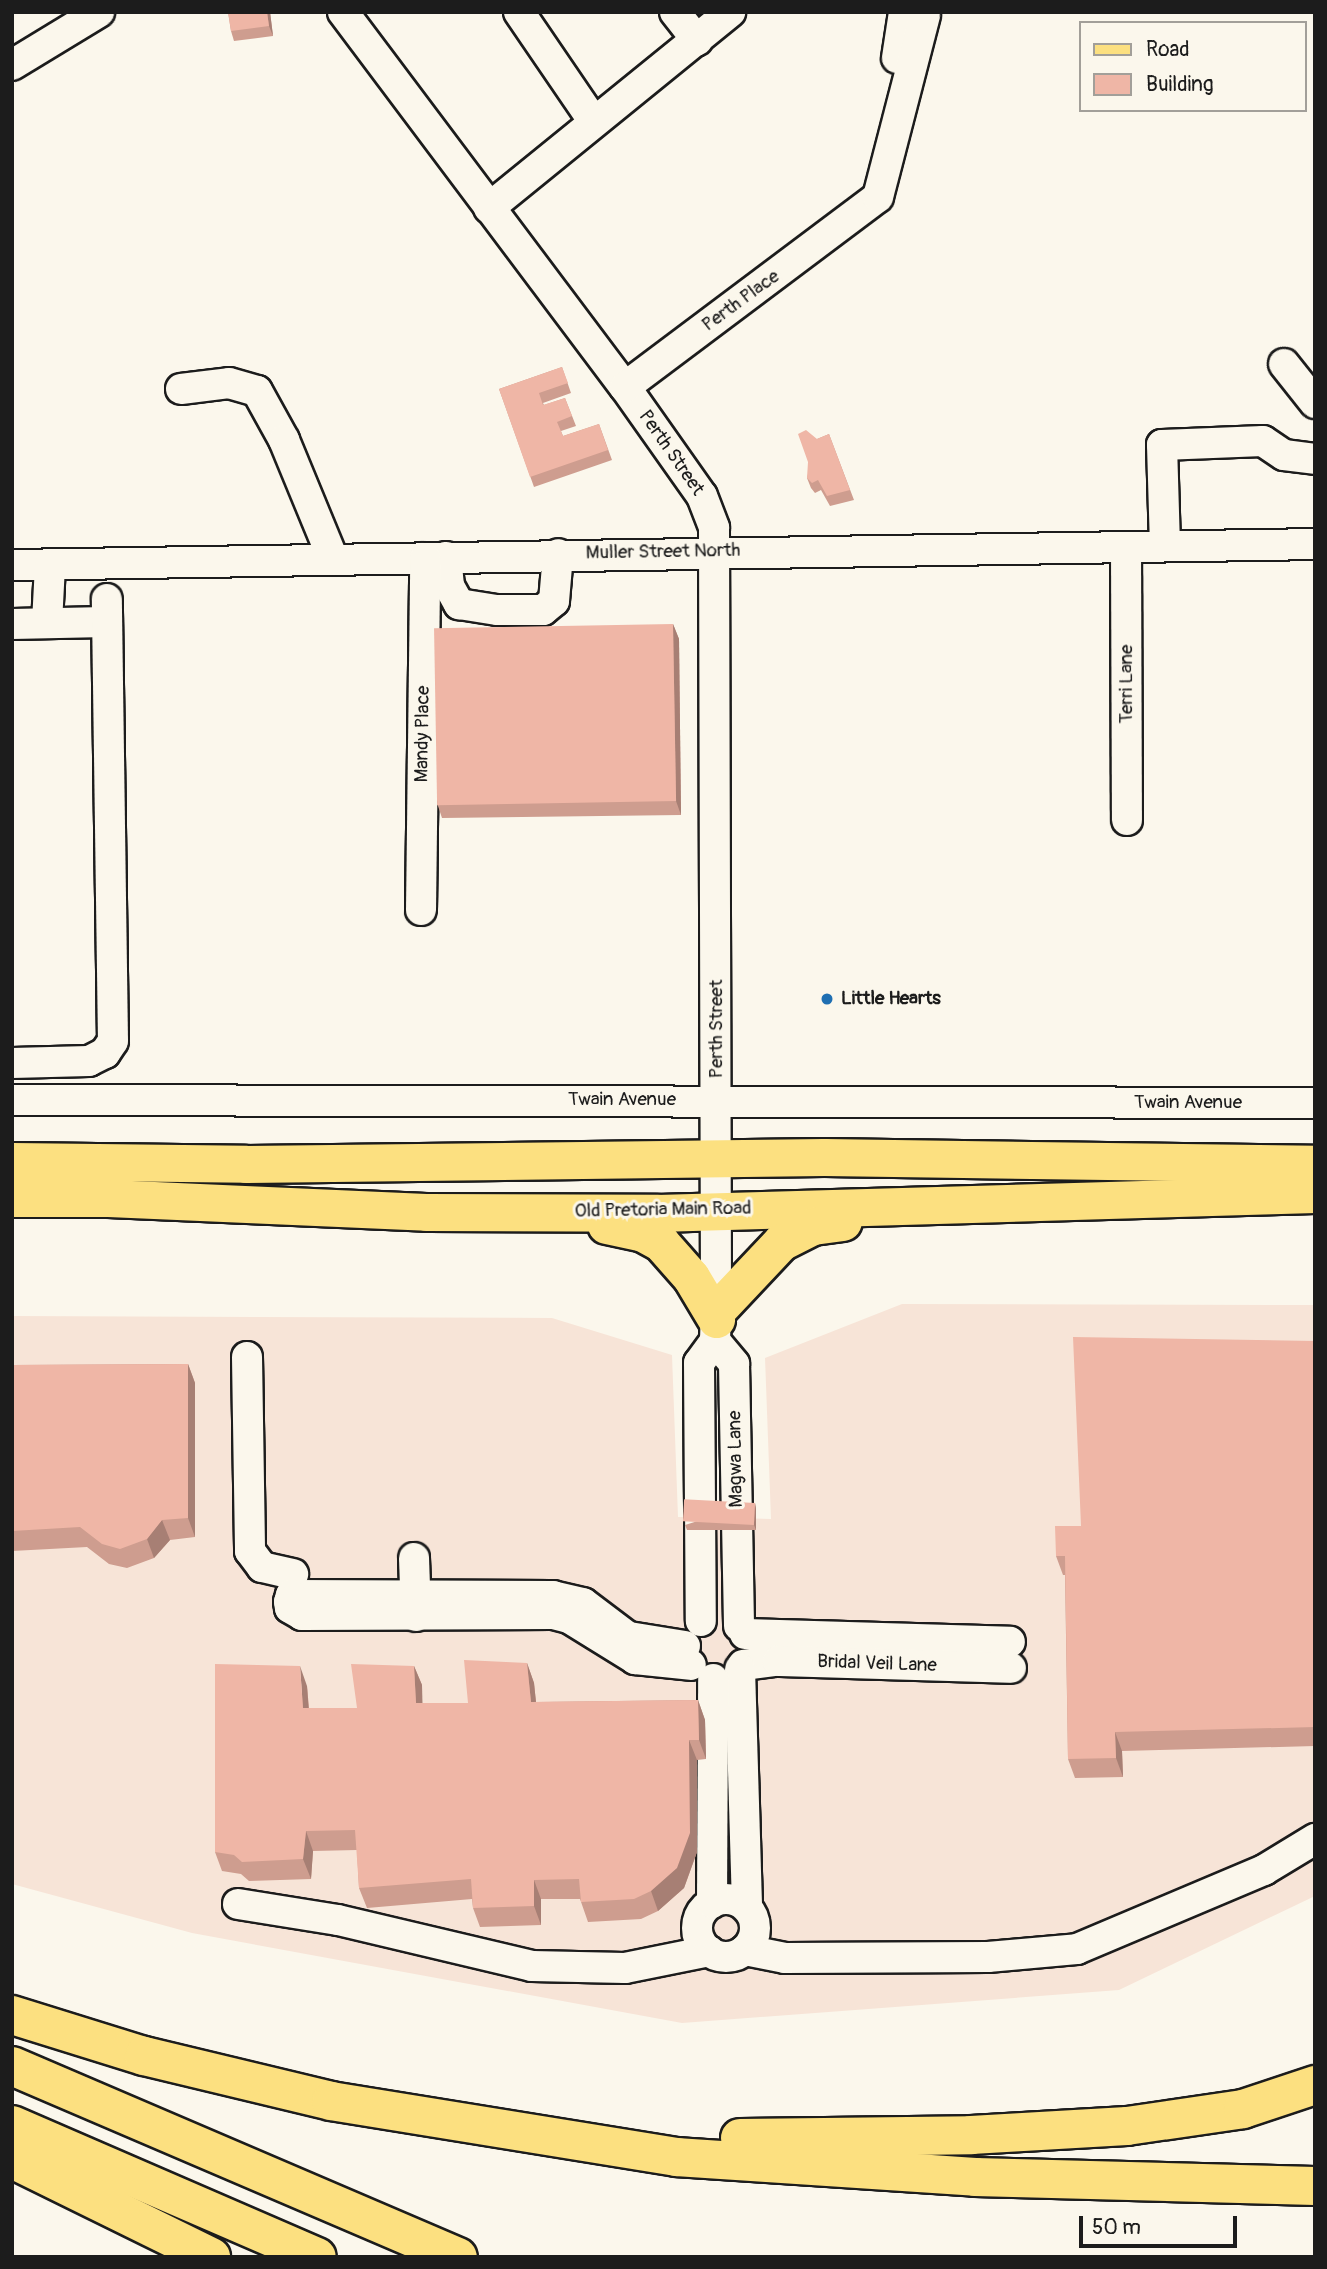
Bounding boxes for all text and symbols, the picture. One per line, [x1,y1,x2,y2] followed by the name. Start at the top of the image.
[1078,21,1306,112] legend
[1146,36,1190,63] text: Road
[1146,71,1213,98] text: Building
[698,265,784,337] street label: Perth Place
[633,406,709,500] street label: Perth Street
[586,539,740,565] street label: Muller Street North
[1116,645,1138,723] street label: Terri Lane
[411,685,435,783] street label: Mandy Place
[706,980,728,1078] street label: Perth Street
[841,988,941,1010] place label: Little Hearts
[819,991,835,1007] marker: Little Hearts
[568,1089,676,1111] street label: Twain Avenue
[1134,1092,1242,1114] street label: Twain Avenue
[574,1197,752,1223] street label: Old Pretoria Main Road
[724,1410,748,1508] street label: Magwa Lane
[817,1651,937,1677] street label: Bridal Veil Lane
[1082,2202,1240,2246] scale bar
[1092,2214,1141,2241] text: 50 m

